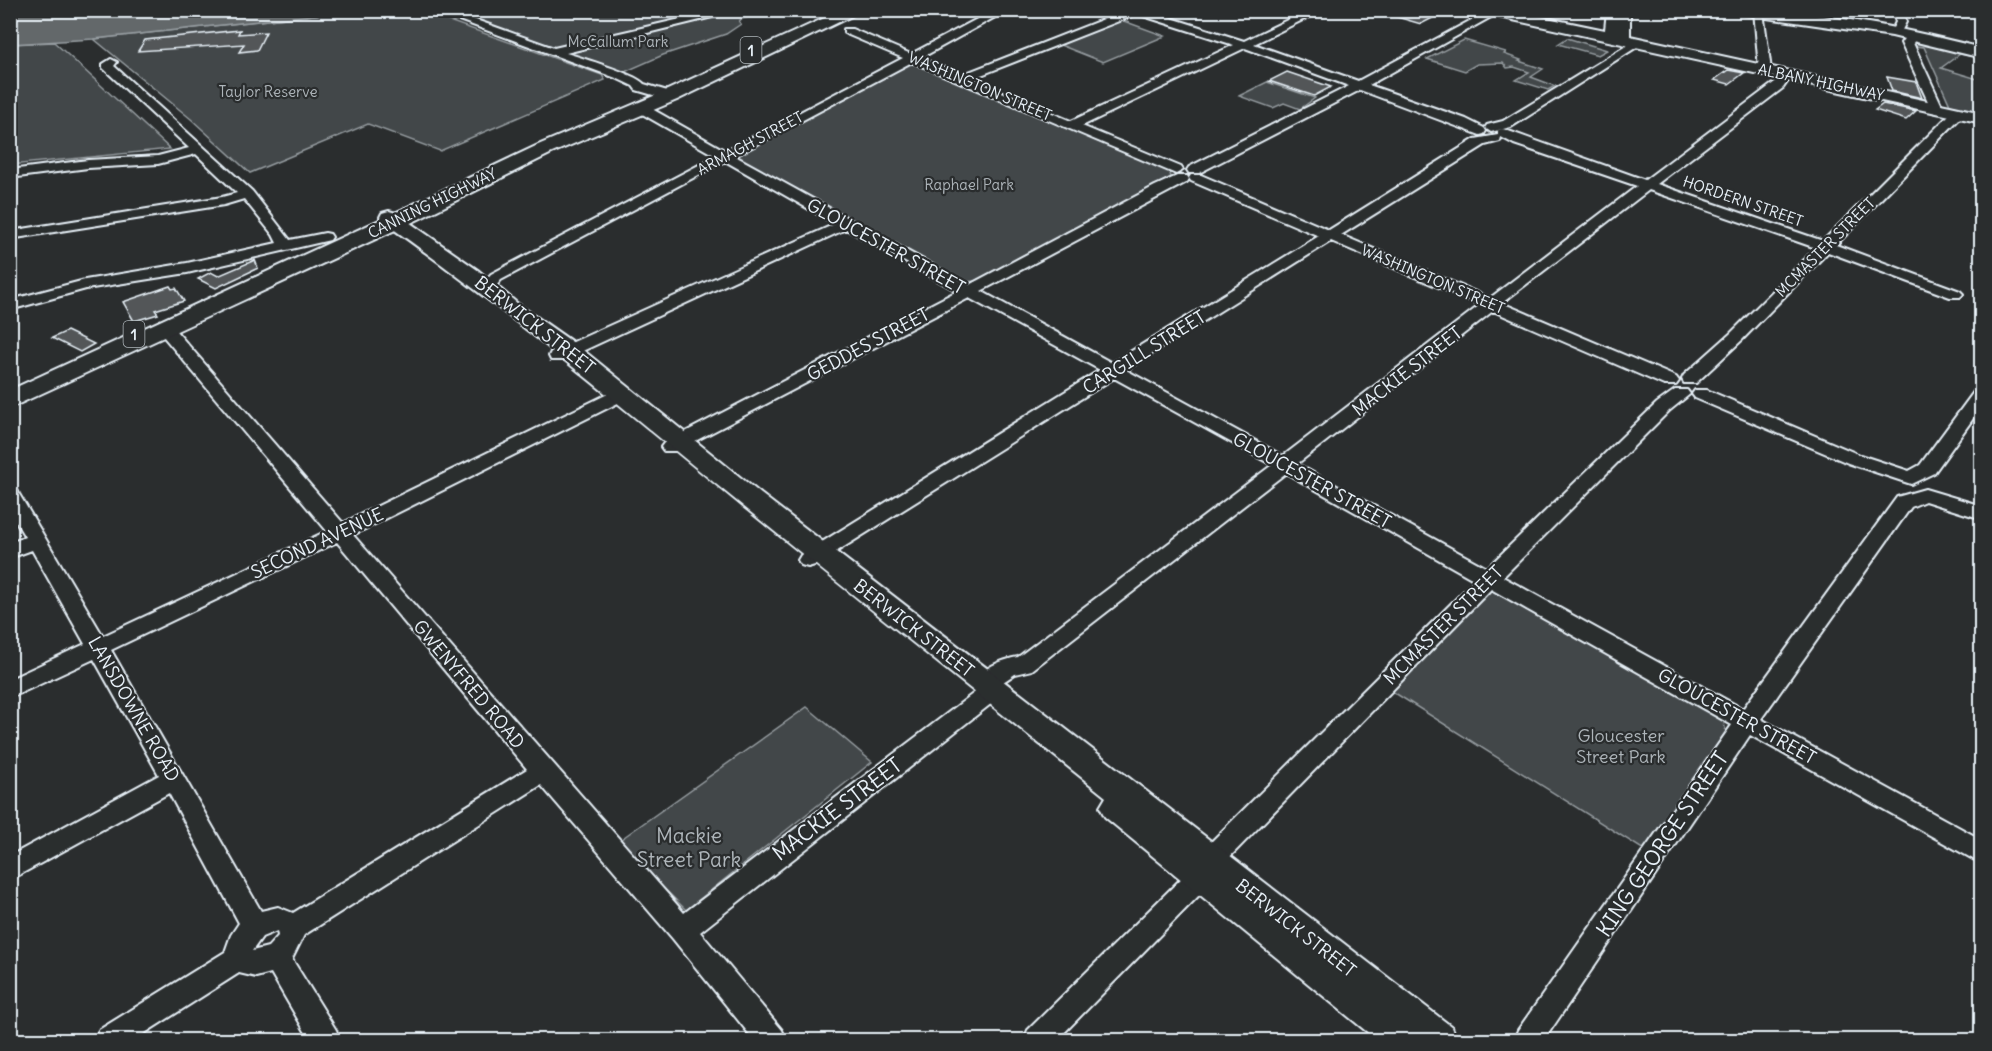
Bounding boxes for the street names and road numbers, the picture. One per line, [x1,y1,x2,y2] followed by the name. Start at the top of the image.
[740,37,762,63] road number: 1
[905,47,1055,125] street label: WASHINGTON STREET
[1756,59,1887,105] street label: ALBANY HIGHWAY
[694,107,806,179] street label: ARMAGH STREET
[365,163,500,242] street label: CANNING HIGHWAY
[1680,172,1806,231] street label: HORDERN STREET
[803,193,969,299] street label: GLOUCESTER STREET
[1771,193,1879,301] street label: MCMASTER STREET
[1358,240,1508,318] street label: WASHINGTON STREET
[470,271,600,379] street label: BERWICK STREET
[803,302,933,386] street label: GEDDES STREET
[1078,305,1210,399] street label: CARGILL STREET
[124,321,144,347] road number: 1
[1347,321,1467,421] street label: MACKIE STREET
[1229,427,1395,533] street label: GLOUCESTER STREET
[247,502,387,584] street label: SECOND AVENUE
[1378,560,1508,690] street label: MCMASTER STREET
[849,574,979,682] street label: BERWICK STREET
[408,615,530,753] street label: GWENYFRED ROAD
[83,632,185,786] street label: LANSDOWNE ROAD
[1654,663,1820,769] street label: GLOUCESTER STREET
[1590,746,1734,942] street label: KING GEORGE STREET
[767,751,907,867] street label: MACKIE STREET
[1231,874,1361,982] street label: BERWICK STREET

